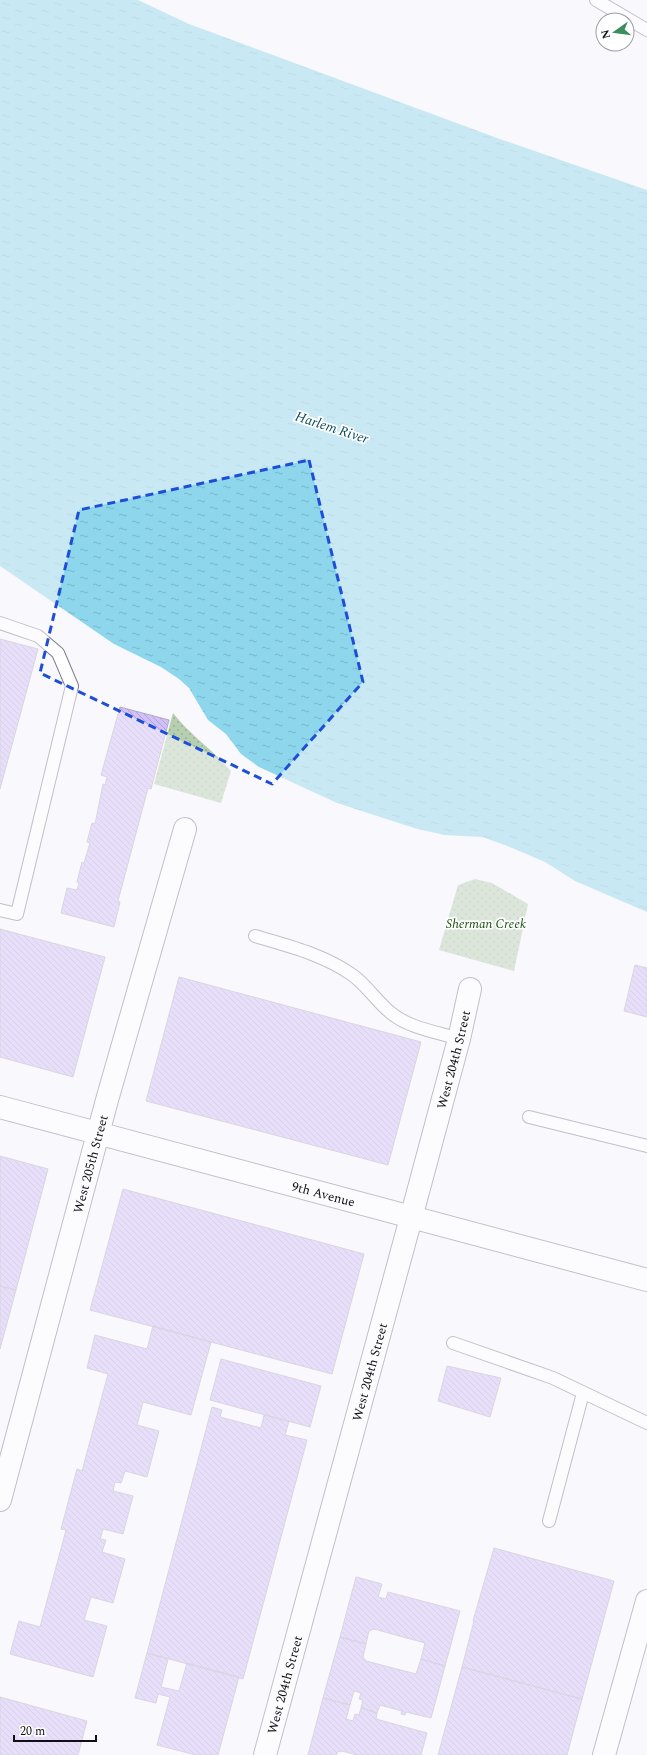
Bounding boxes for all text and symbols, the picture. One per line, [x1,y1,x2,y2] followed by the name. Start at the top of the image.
[595,12,635,52] north arrow
[596,28,615,41] text: N
[292,406,372,449] water label: Harlem River
[446,914,526,934] park label: Sherman Creek
[432,1008,476,1111] street label: West 204th Street
[68,1112,114,1216] street label: West 205th Street
[289,1176,357,1213] street label: 9th Avenue
[347,1320,393,1424] street label: West 204th Street
[262,1633,308,1736] street label: West 204th Street
[14,1717,96,1743] scale bar
[20,1722,45,1741] text: 20 m

